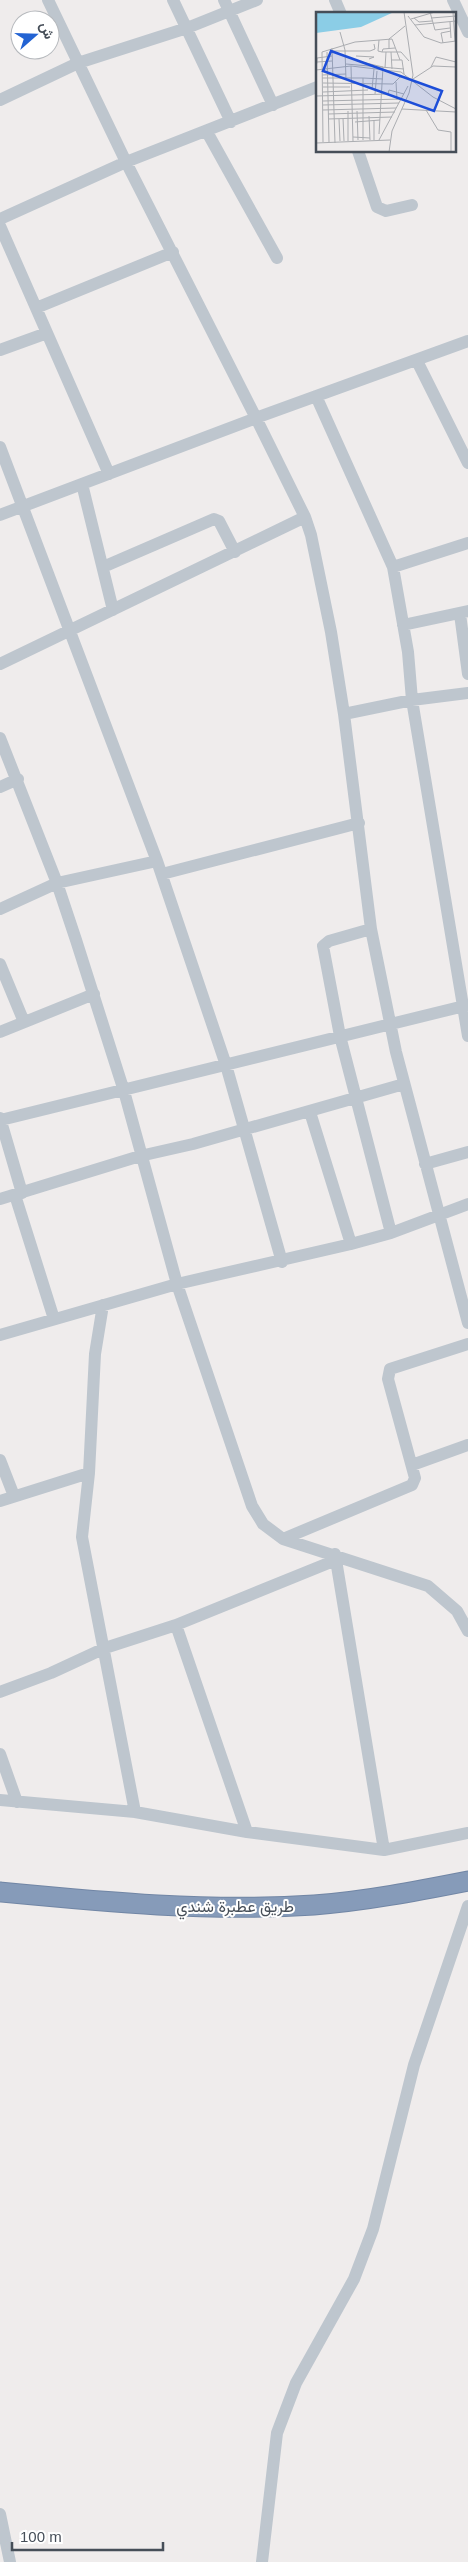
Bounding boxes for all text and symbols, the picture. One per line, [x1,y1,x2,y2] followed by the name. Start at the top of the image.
[10,10,60,60] north arrow
[316,12,456,152] inset map
[36,20,58,42] text: ش
[176,1898,294,1920] street label: طريق عطبرة شندي
[12,2520,164,2552] scale bar
[20,2528,62,2545] text: 100 m

